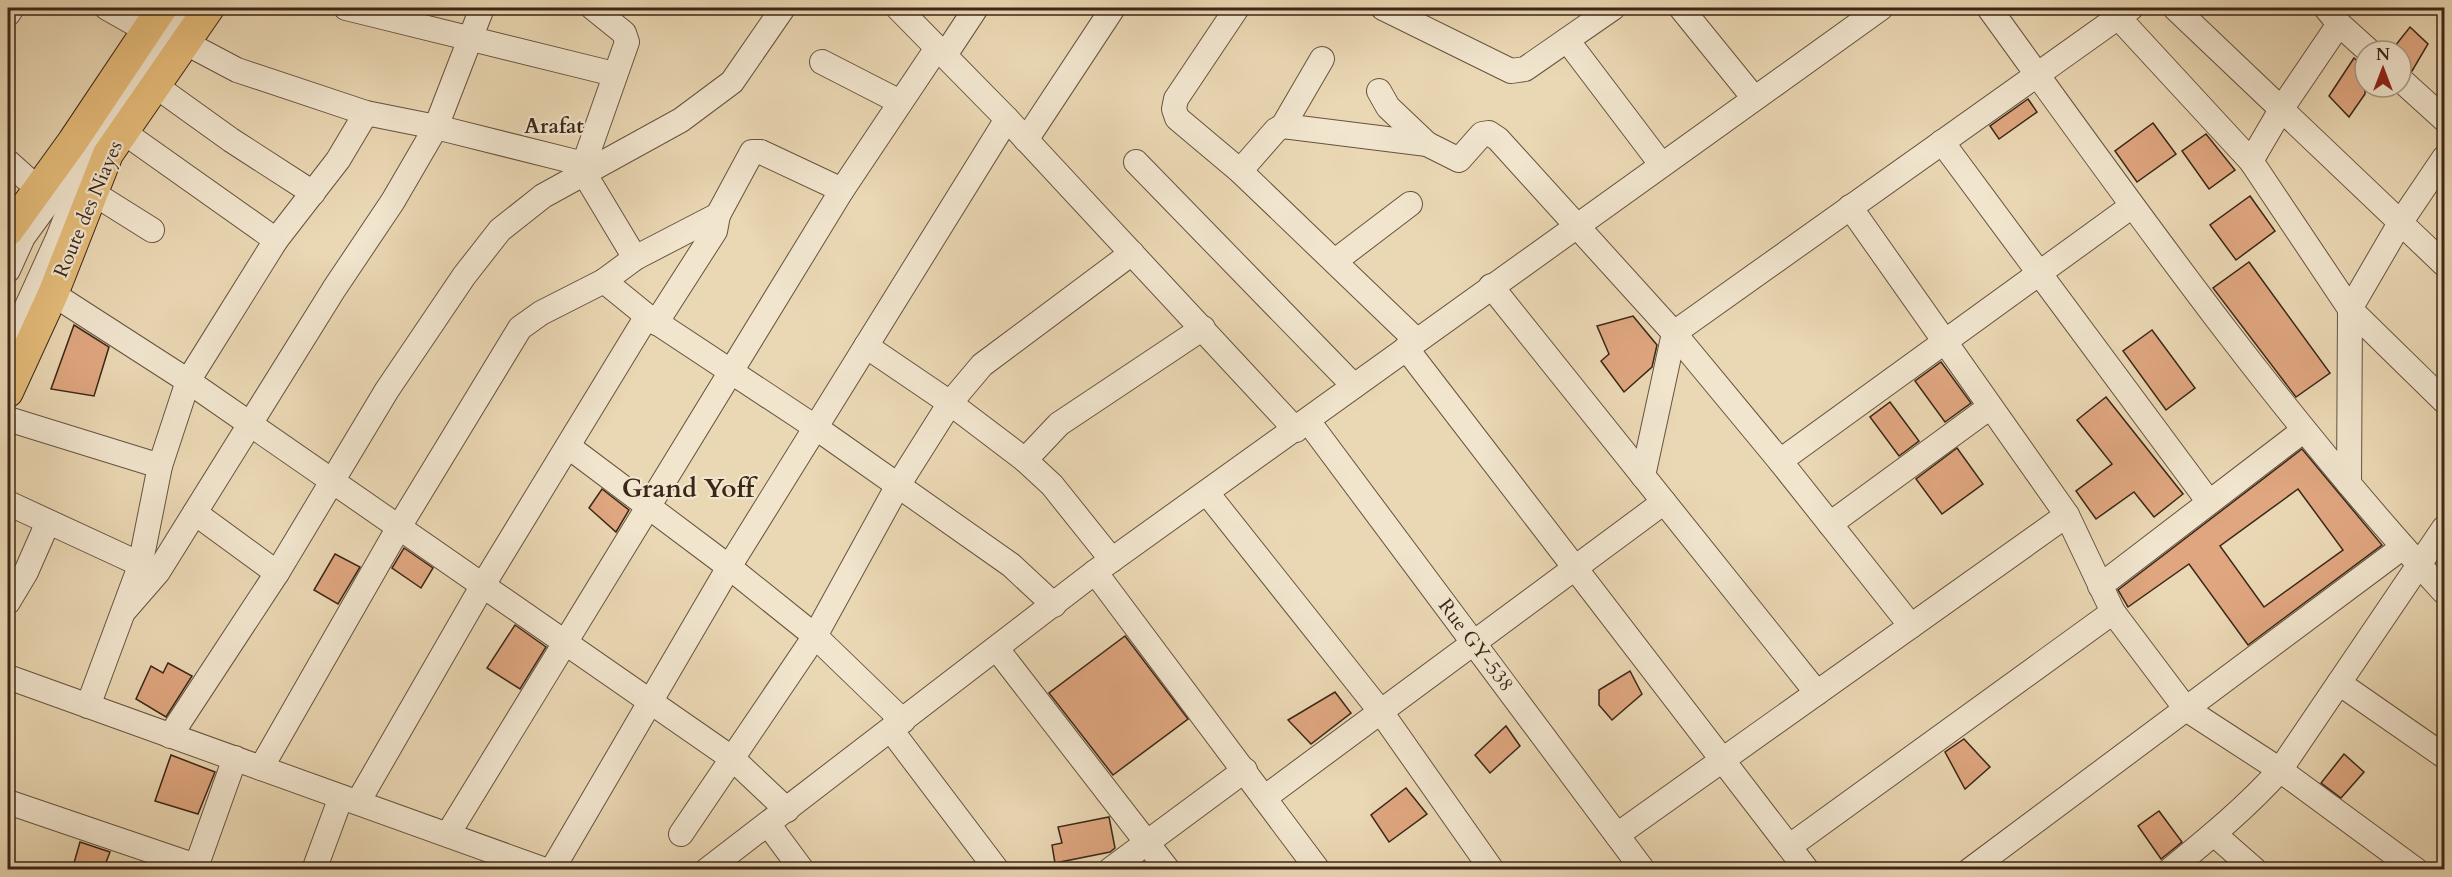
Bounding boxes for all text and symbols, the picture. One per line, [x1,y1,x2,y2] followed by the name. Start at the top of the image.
[2353,39,2413,99] north arrow
[2376,44,2390,66] text: N
[524,112,584,141] district label: Arafat
[47,137,129,281] street label: Route des Niayes
[622,471,758,506] district label: Grand Yoff
[1432,593,1520,697] street label: Rue GY-538

